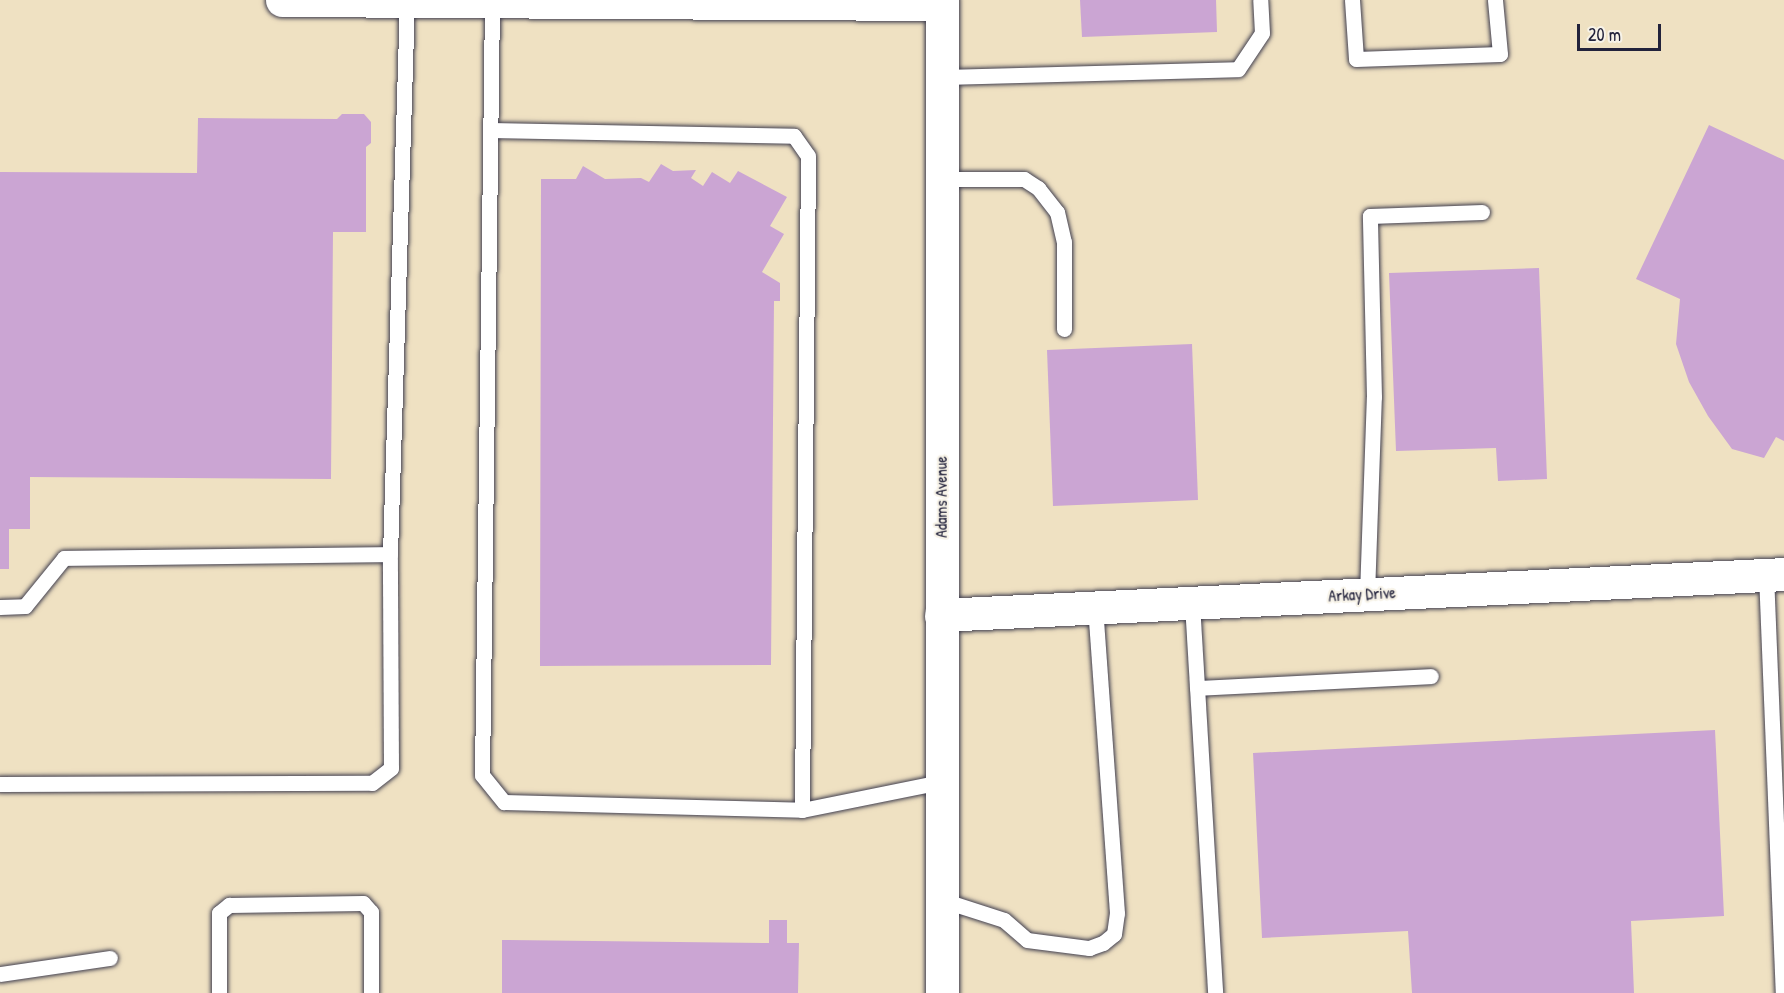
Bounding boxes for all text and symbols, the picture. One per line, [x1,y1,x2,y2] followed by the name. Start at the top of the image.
[1580,12,1664,50] scale bar
[1588,22,1621,47] text: 20 m
[931,456,951,538] street label: Adams Avenue
[1328,583,1396,605] street label: Arkay Drive

